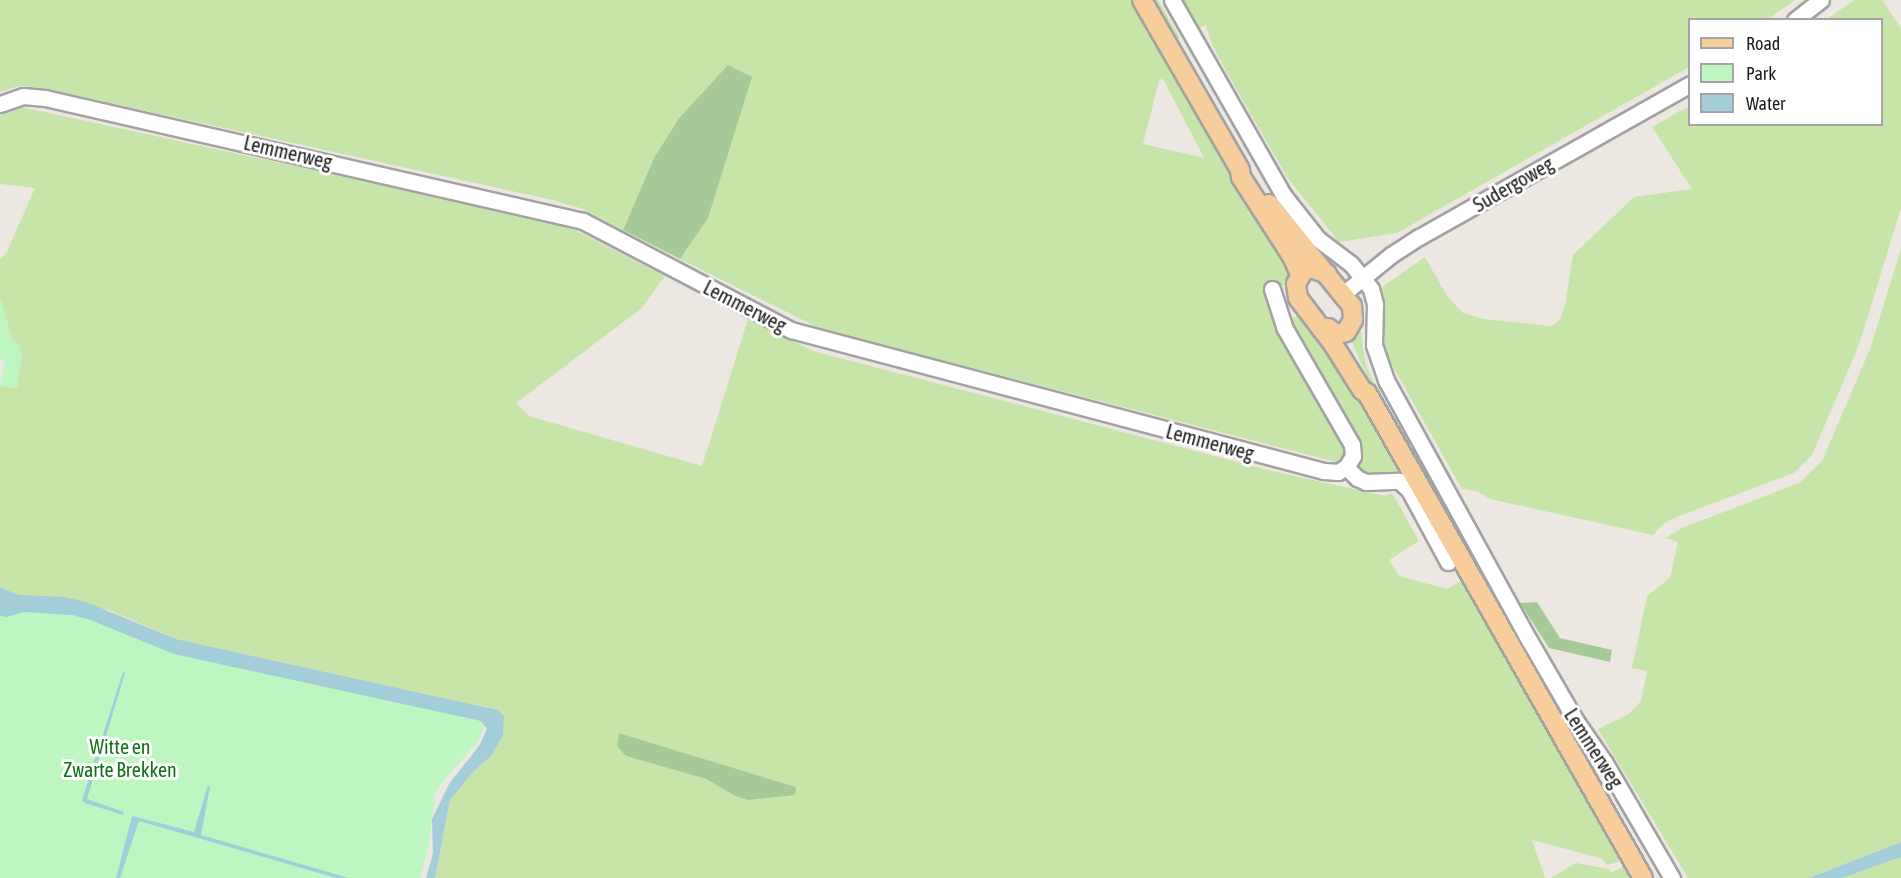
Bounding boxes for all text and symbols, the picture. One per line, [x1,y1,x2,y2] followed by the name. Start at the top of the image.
[1688,18,1883,126] legend
[1746,33,1780,54] text: Road
[1746,63,1776,84] text: Park
[1746,93,1785,114] text: Water
[241,130,335,174] street label: Lemmerweg
[1469,151,1557,217] street label: Sudergoweg
[699,275,791,337] street label: Lemmerweg
[1163,419,1257,465] street label: Lemmerweg
[1559,704,1629,792] street label: Lemmerweg
[63,734,177,781] park label: Witte en Zwarte Brekken

